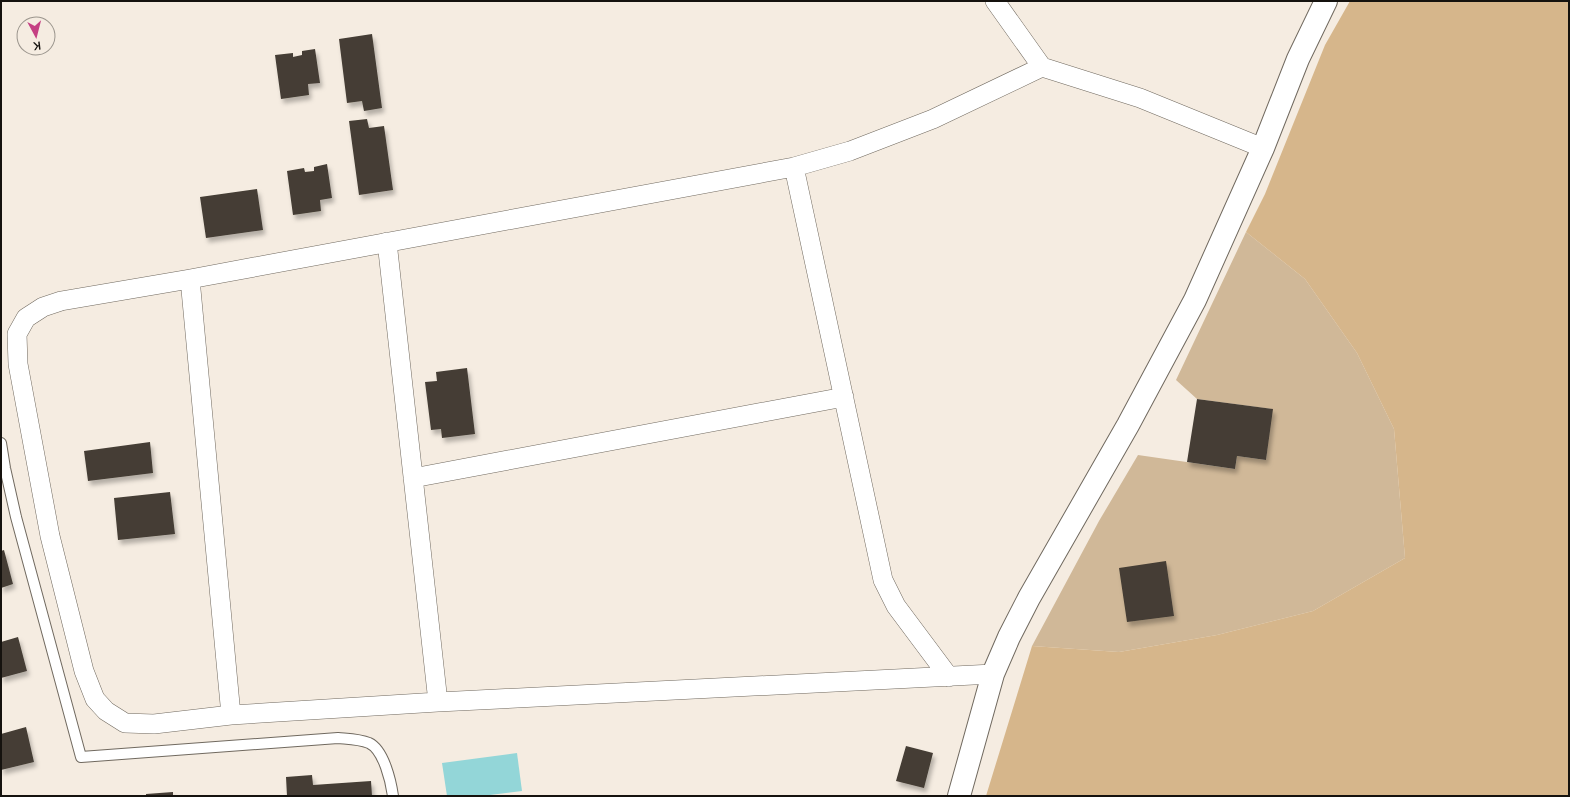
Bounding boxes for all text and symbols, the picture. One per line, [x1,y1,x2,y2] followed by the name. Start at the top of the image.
[16,16,56,56] north arrow
[32,40,42,53] text: K

